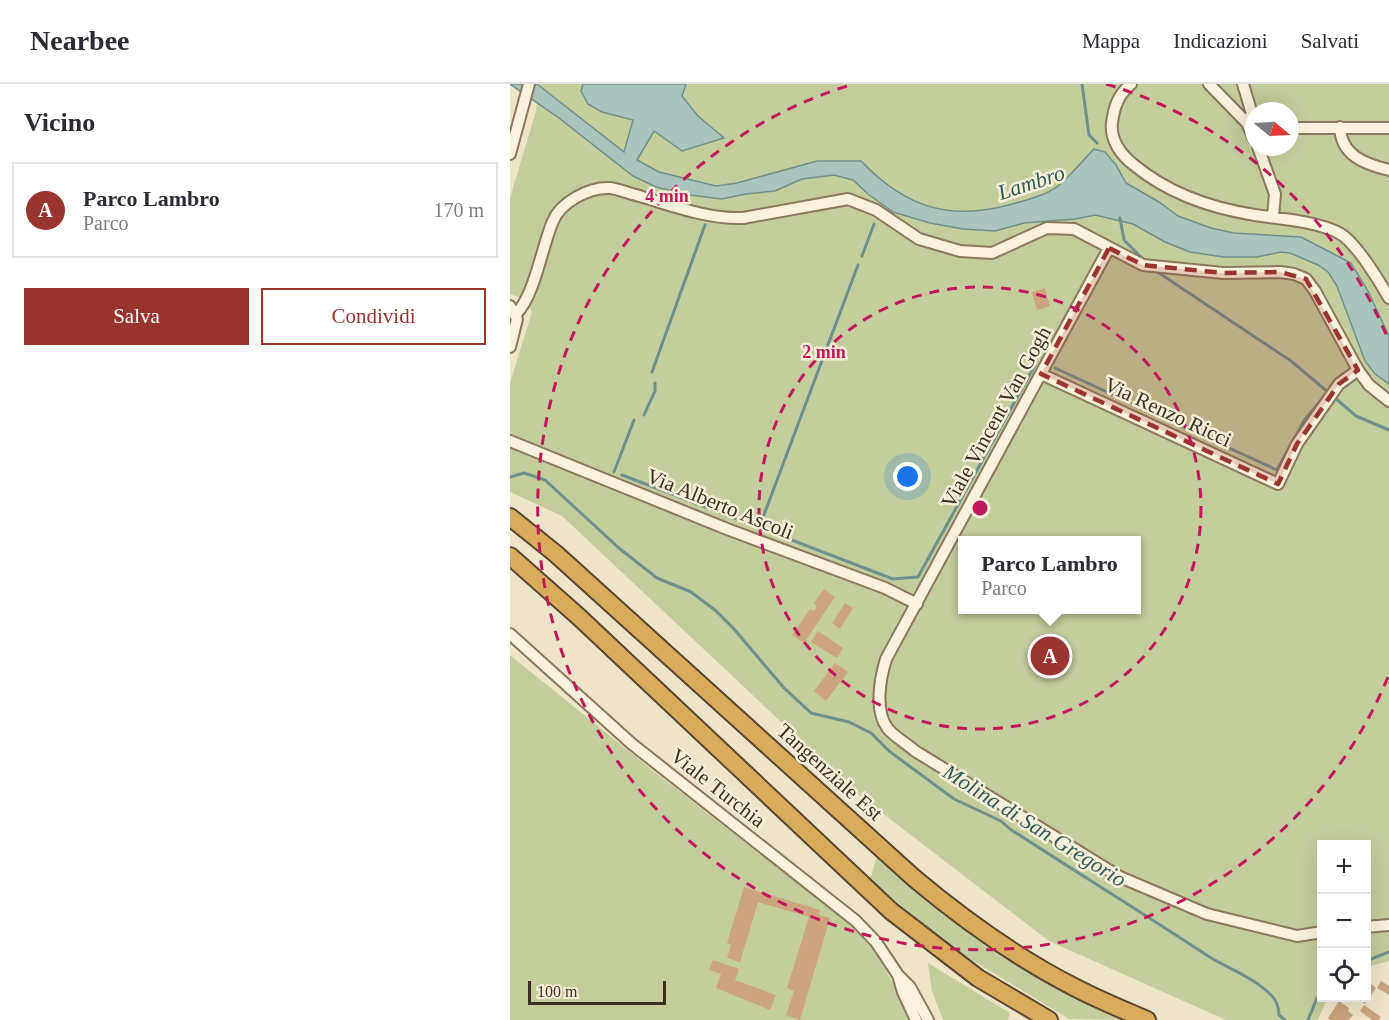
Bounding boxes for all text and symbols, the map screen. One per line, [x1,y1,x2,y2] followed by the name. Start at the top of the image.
[30,25,130,56] text: Nearbee
[1082,29,1140,53] text: Mappa
[1173,29,1268,53] text: Indicazioni
[1301,29,1359,53] text: Salvati
[1245,102,1299,156] north arrow
[24,108,95,137] text: Vicino
[994,160,1068,205] water label: Lambro
[83,186,220,211] text: Parco Lambro
[645,186,689,206] text: 4 min
[38,199,53,221] text: A
[433,199,484,221] text: 170 m
[83,212,129,234] text: Parco
[24,288,249,345] button: Salva
[261,288,486,345] button: Condividi
[936,322,1056,512] street label: Viale Vincent Van Gogh
[802,342,846,362] text: 2 min
[1101,372,1236,452] street label: Via Renzo Ricci
[893,462,922,491] your location
[643,464,797,544] street label: Via Alberto Ascoli
[970,498,990,518] centre of rings
[958,536,1141,614] popup
[981,551,1118,576] text: Parco Lambro
[981,577,1027,599] text: Parco
[1030,634,1070,678] pin: A
[772,719,888,826] street label: Tangenziale Est
[666,744,771,833] street label: Viale Turchia
[938,758,1131,892] water label: Molina di San Gregorio
[1317,840,1371,1002] map controls
[1317,840,1371,894] button: +
[1317,894,1371,948] button: −
[1317,948,1371,1002] button: locate
[528,978,666,1006] scale bar
[537,983,577,1000] text: 100 m

